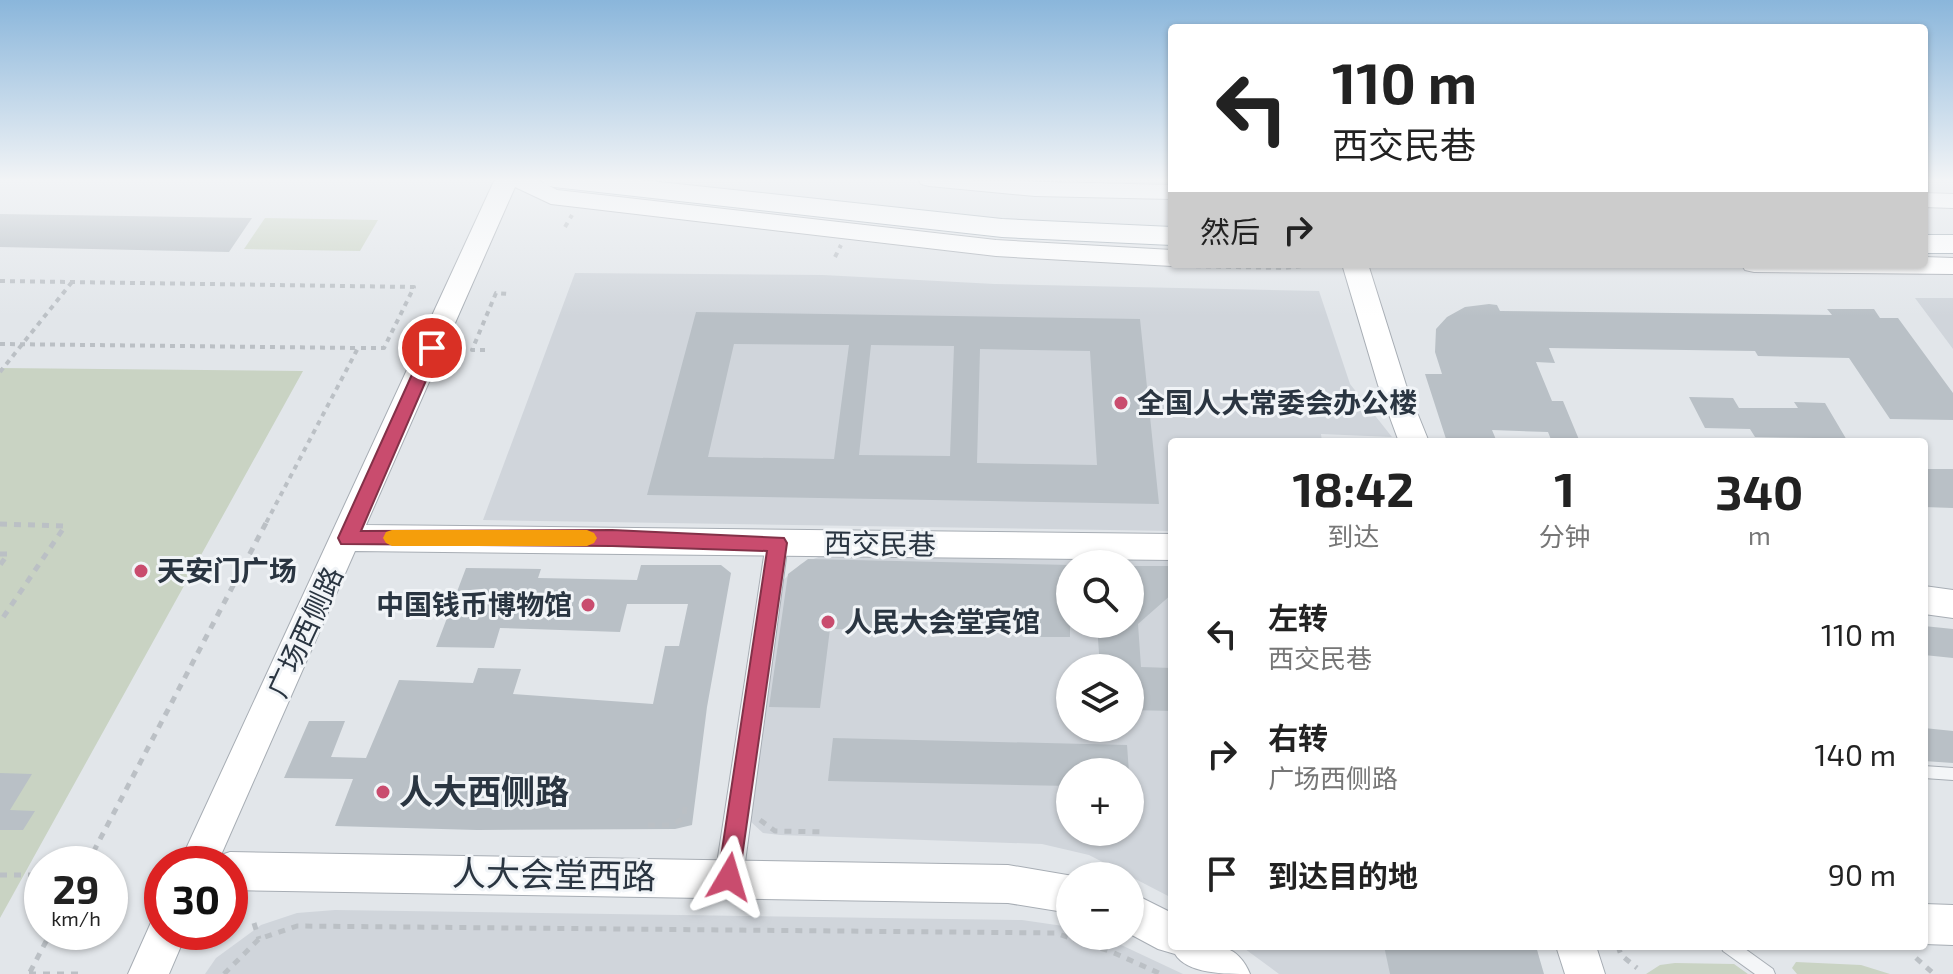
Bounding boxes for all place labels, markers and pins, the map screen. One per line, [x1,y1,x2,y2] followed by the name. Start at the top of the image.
[398,314,466,382] pin
[1137,385,1417,419] place label: 全国人大常委会办公楼
[1112,394,1130,412] marker: 全国人大常委会办公楼
[157,553,297,587] place label: 天安门广场
[132,562,150,580] marker: 天安门广场
[376,587,572,621] place label: 中国钱币博物馆
[579,596,597,614] marker: 中国钱币博物馆
[844,604,1040,638] place label: 人民大会堂宾馆
[819,613,837,631] marker: 人民大会堂宾馆
[399,770,569,811] place label: 人大西侧路
[374,783,392,801] marker: 人大西侧路

